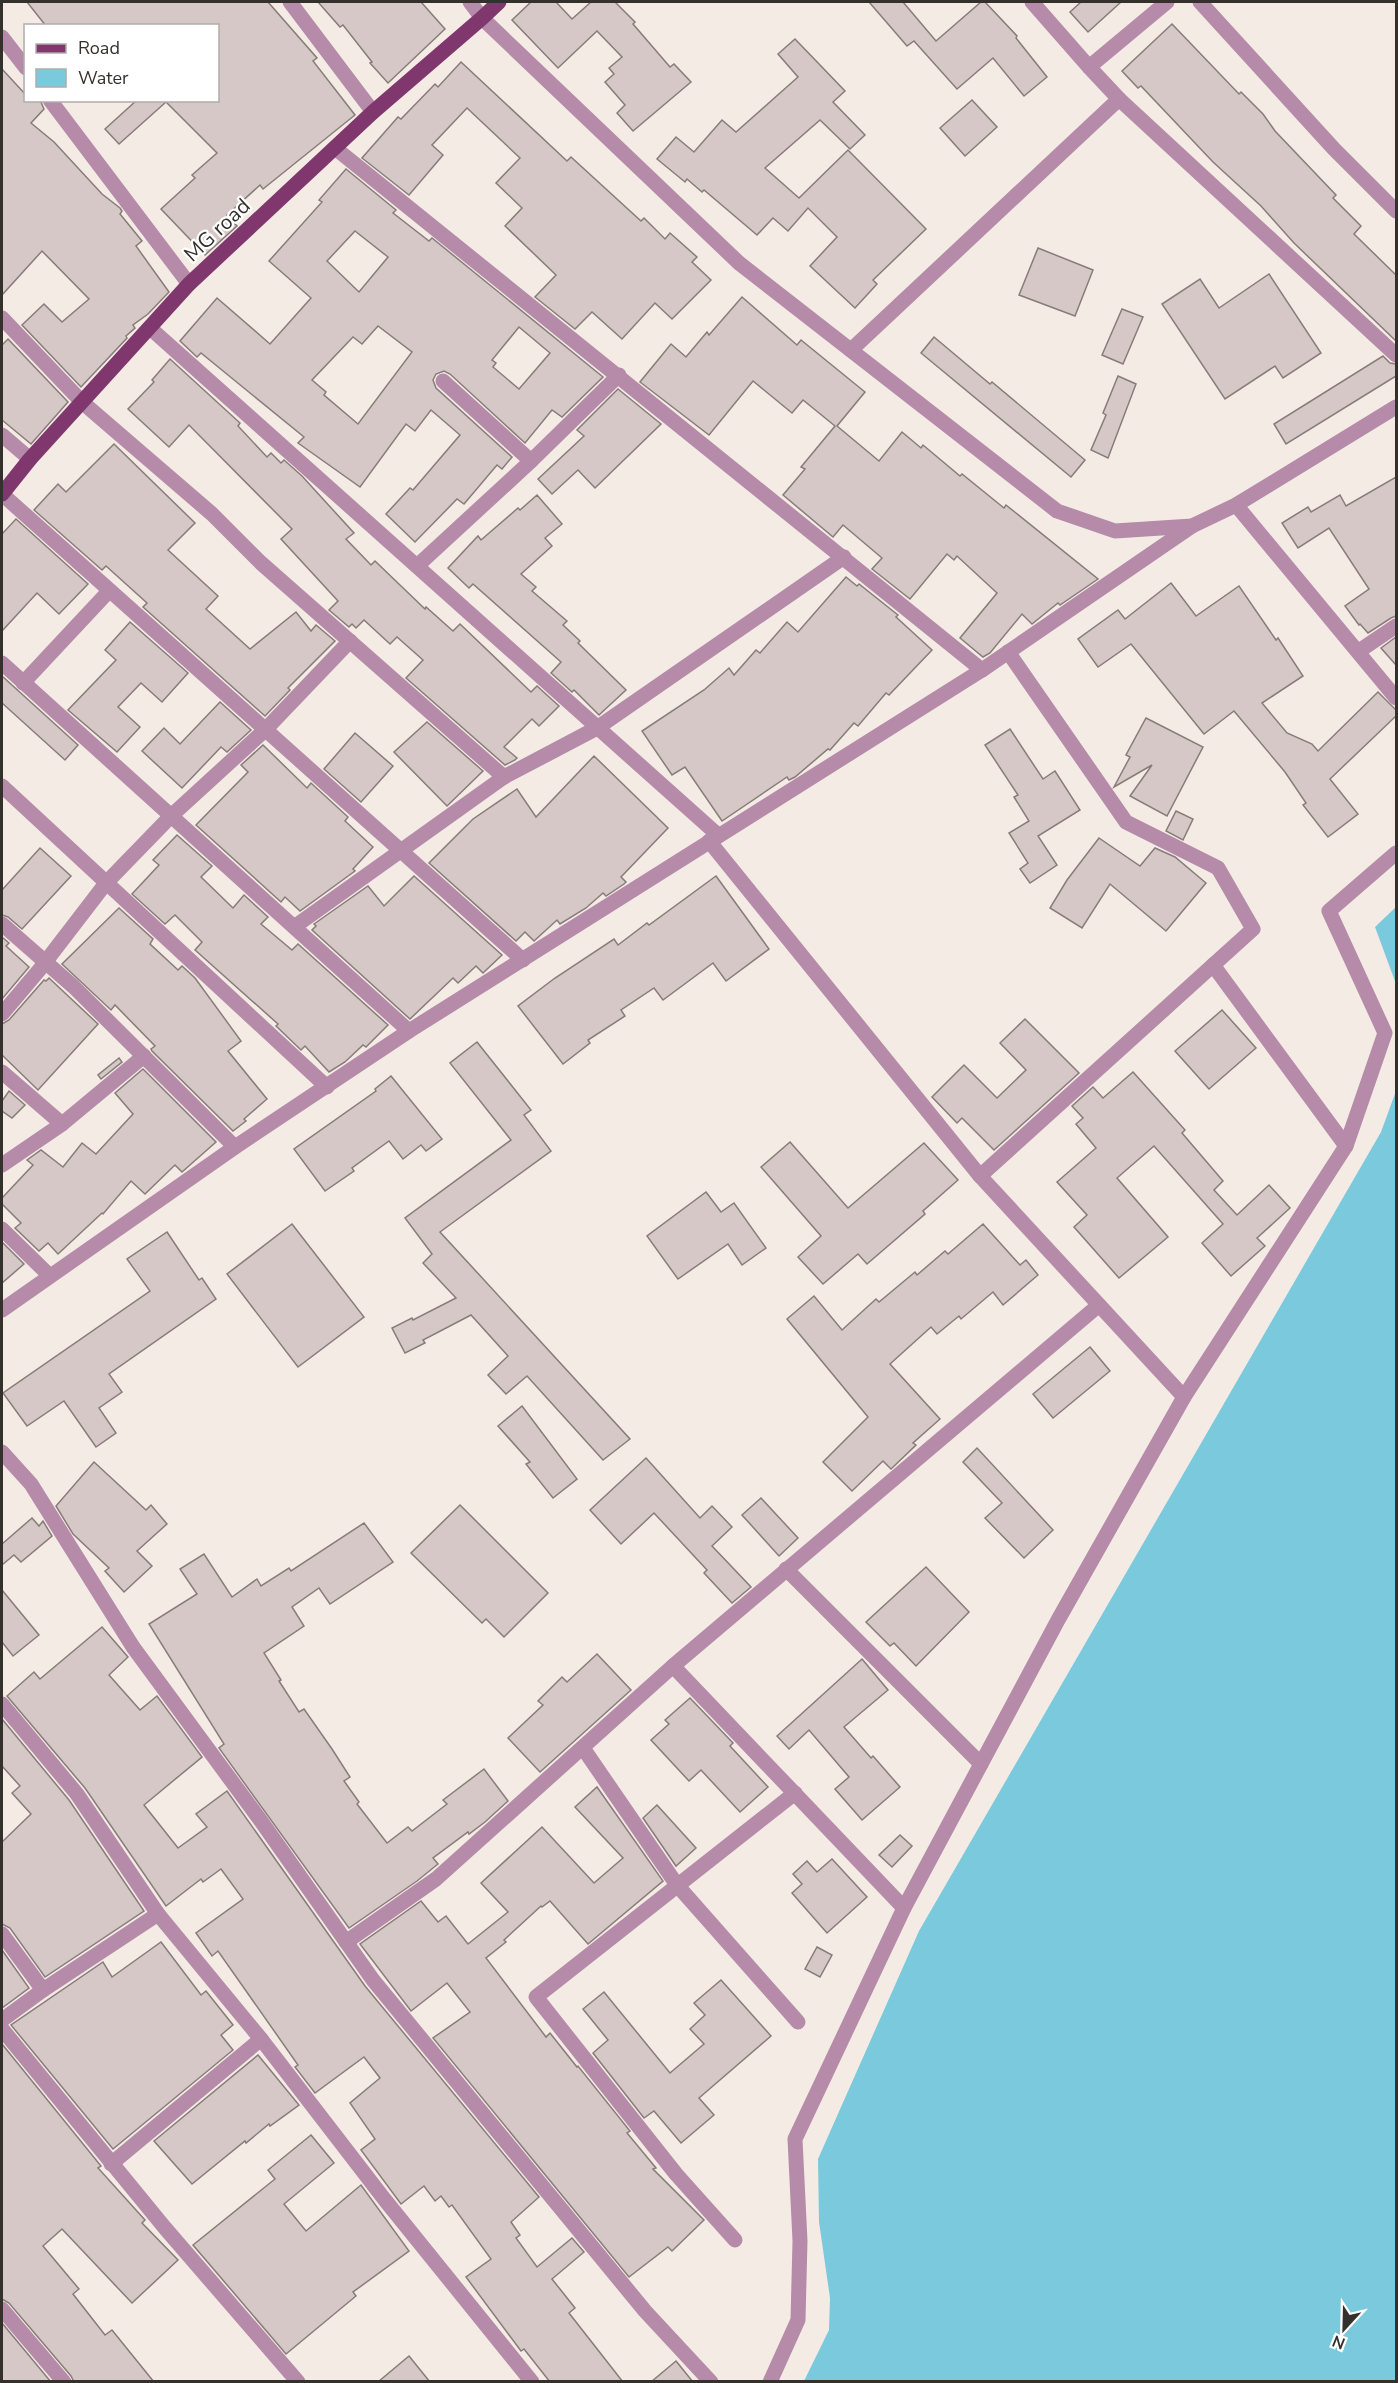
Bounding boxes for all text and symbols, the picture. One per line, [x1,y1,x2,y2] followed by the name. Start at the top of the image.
[24,24,219,102] legend
[78,36,120,60] text: Road
[78,66,129,90] text: Water
[178,192,256,268] street label: MG road
[1314,2299,1374,2359] north arrow
[1329,2330,1348,2354] text: N

